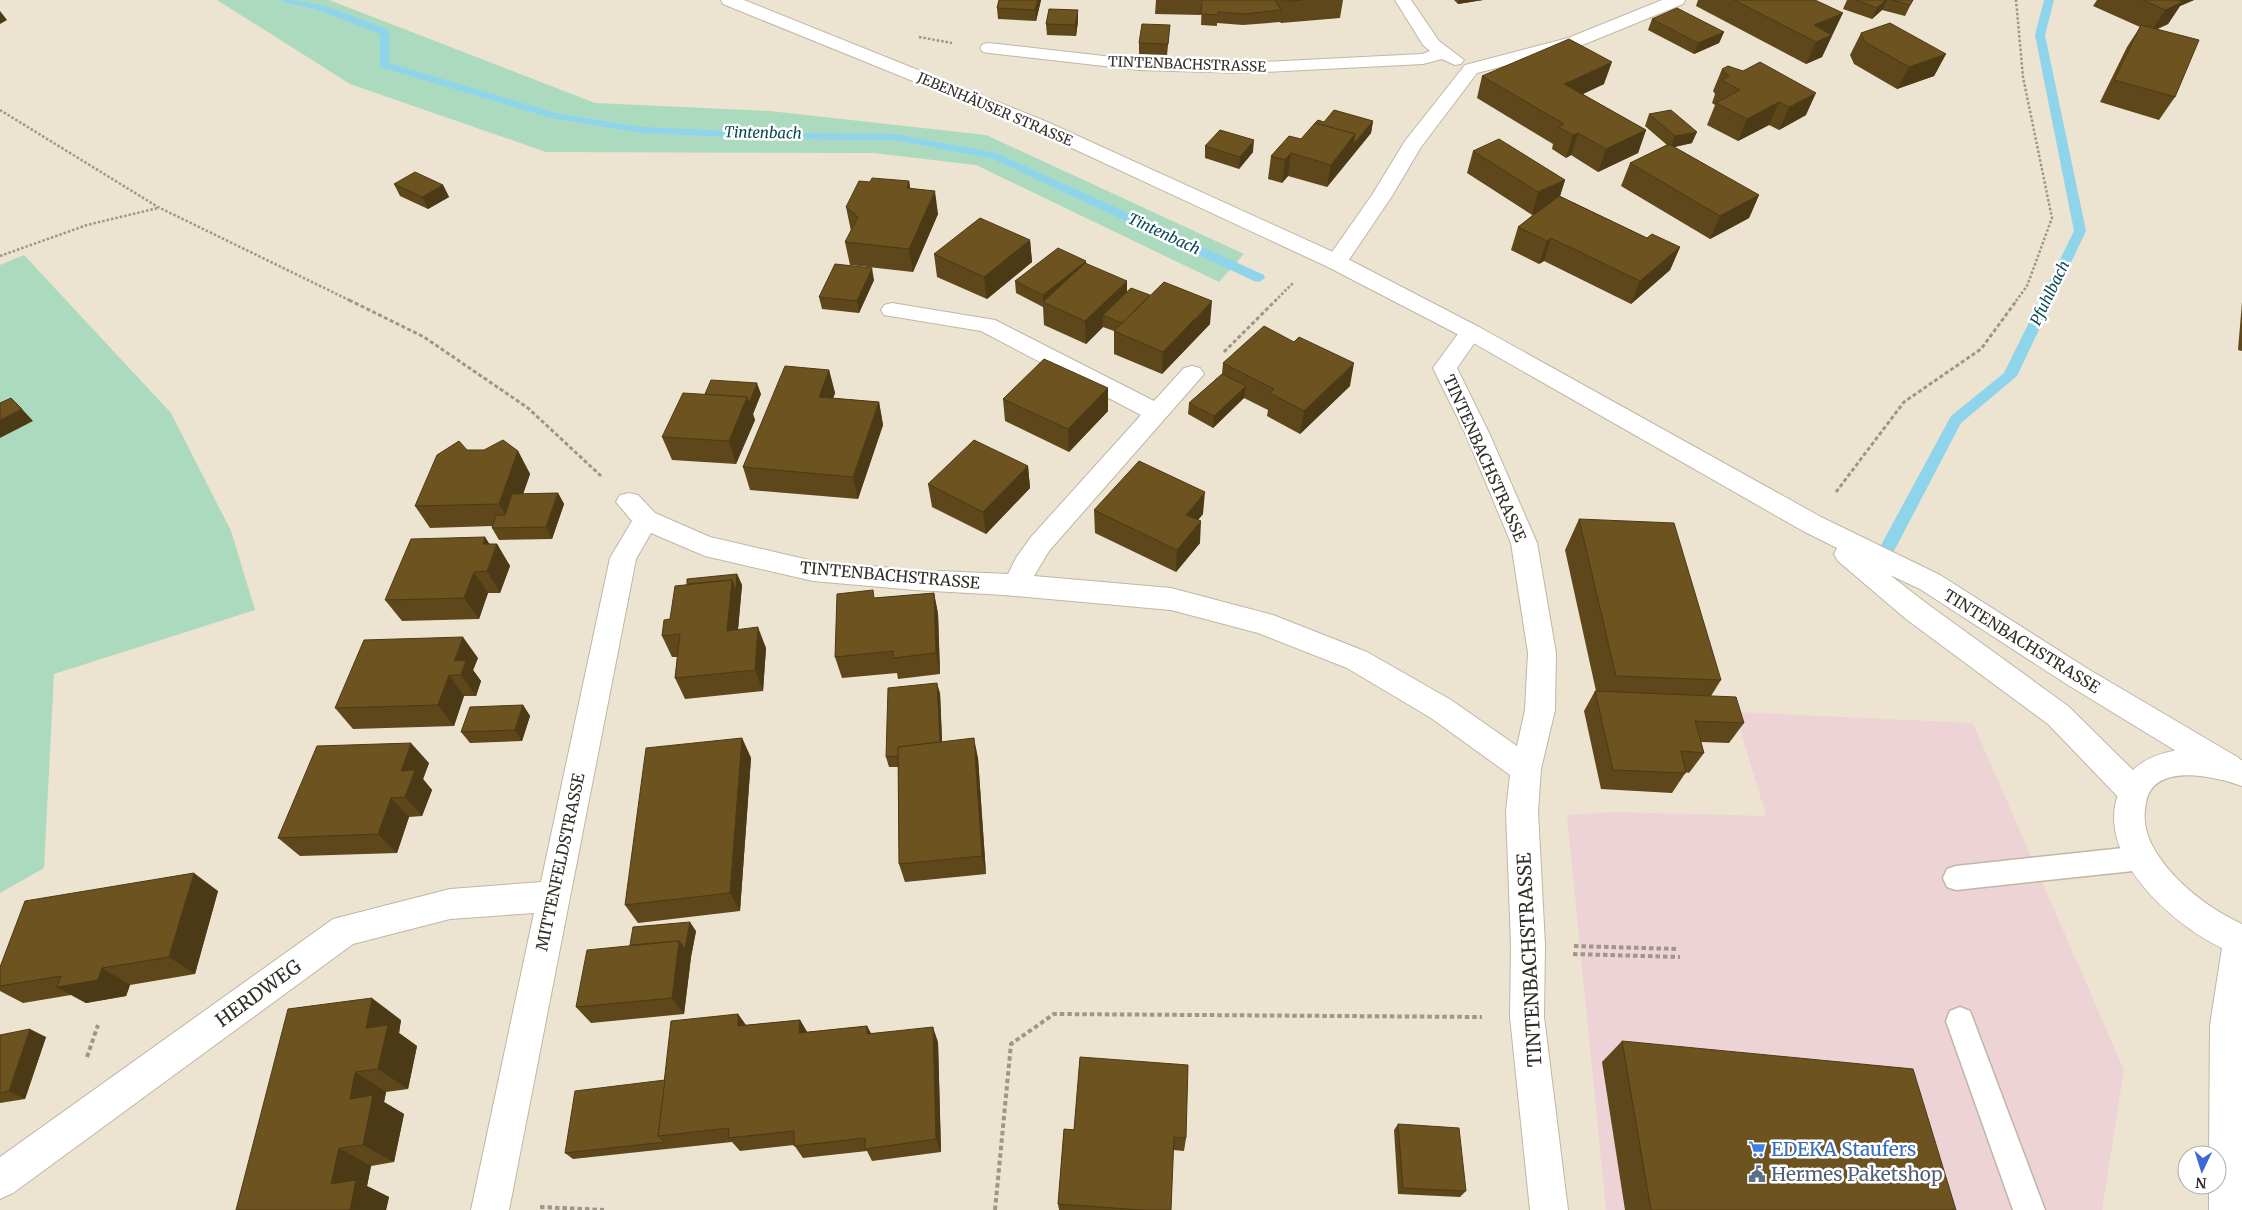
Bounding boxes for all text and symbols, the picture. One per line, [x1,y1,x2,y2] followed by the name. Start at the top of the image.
[1108,52,1266,76] street label: TINTENBACHSTRASSE
[914,68,1075,150] street label: JEBENHÄUSER STRASSE
[724,122,802,143] water label: Tintenbach
[1125,209,1203,259] water label: Tintenbach
[2026,257,2073,328] water label: Pfuhlbach
[1439,371,1531,545] street label: TINTENBACHSTRASSE
[799,557,982,593] street label: TINTENBACHSTRASSE
[1940,585,2105,698] street label: TINTENBACHSTRASSE
[531,771,589,953] street label: MITTENFELDSTRASSE
[1511,852,1547,1068] street label: TINTENBACHSTRASSE
[211,954,306,1032] street label: HERDWEG
[1771,1137,1916,1161] place label: EDEKA Staufers
[1747,1139,1767,1159] supermarket icon: EDEKA Staufers
[2177,1145,2227,1195] north arrow
[1771,1162,1943,1186] place label: Hermes Paketshop
[1747,1164,1767,1184] public building icon: Hermes Paketshop
[2195,1174,2207,1192] text: N

